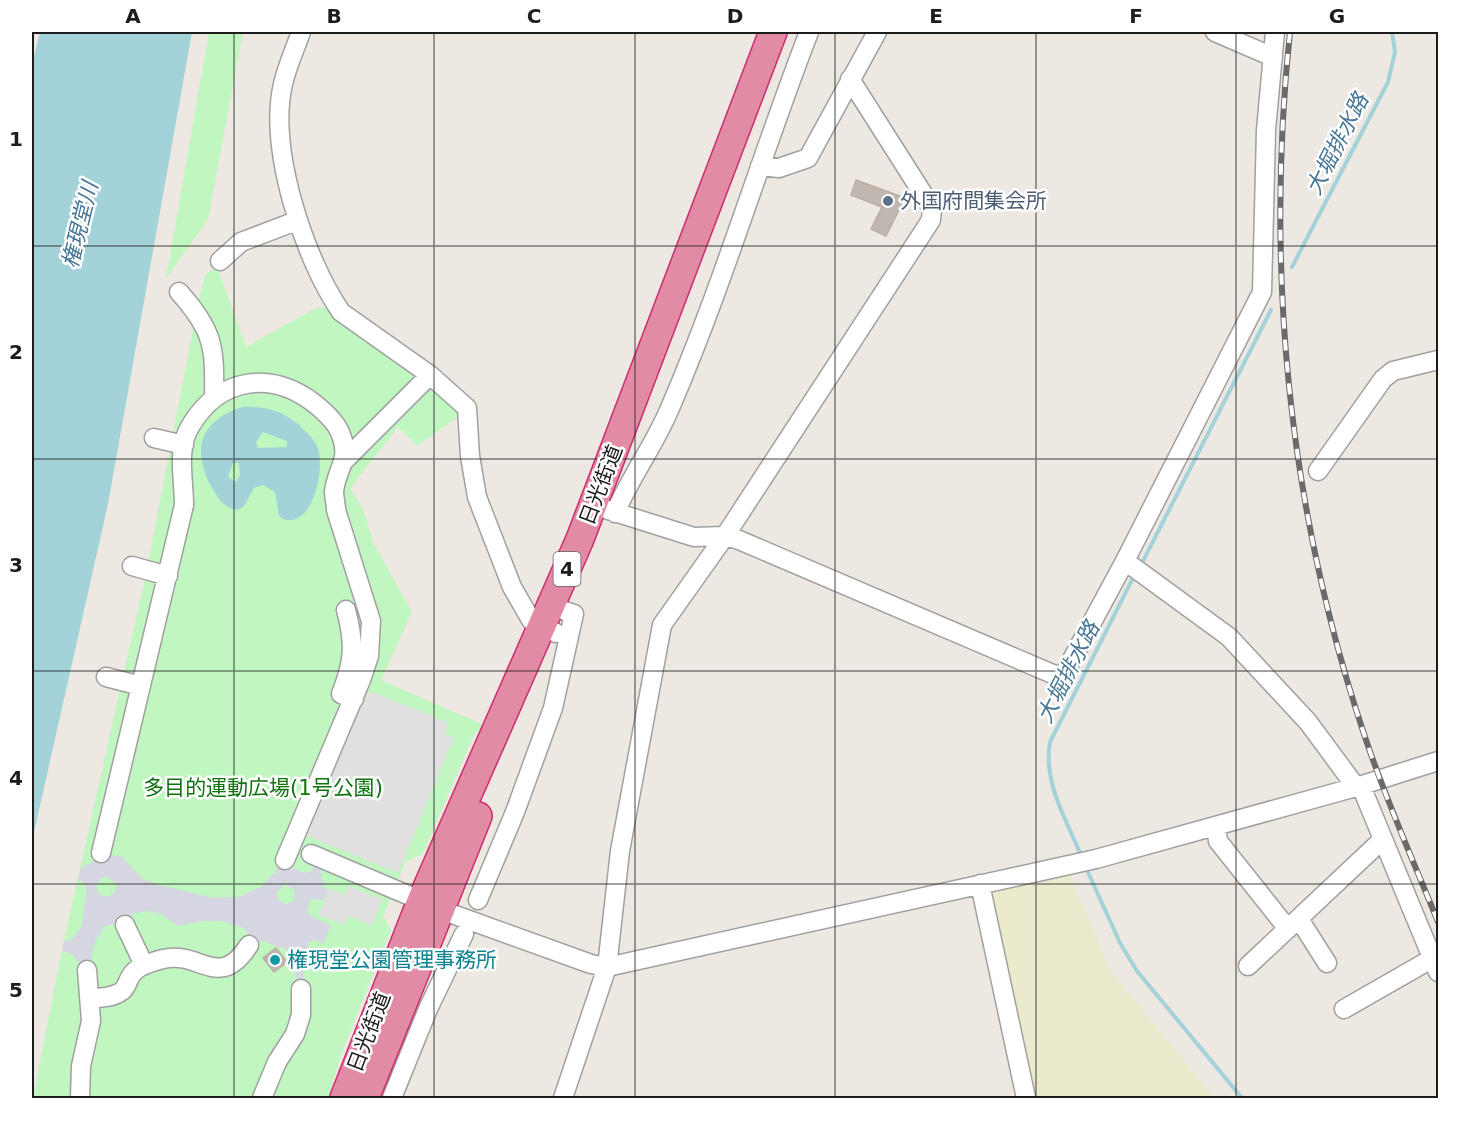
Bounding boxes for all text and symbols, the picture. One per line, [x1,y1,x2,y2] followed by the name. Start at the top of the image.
[125,4,141,28] text: A
[326,4,342,28] text: B
[527,4,541,28] text: C
[727,4,743,28] text: D
[929,4,943,28] text: E
[1129,4,1143,28] text: F
[1329,4,1345,28] text: G
[1301,88,1374,199] water label: 大堀排水路
[9,127,23,151] text: 1
[57,177,103,271] water label: 権現堂川
[900,189,1047,213] place label: 外国府間集会所
[881,194,895,208] marker: 外国府間集会所
[9,340,23,364] text: 2
[575,441,627,529] street label: 日光街道
[554,552,580,586] road number: 4
[9,553,23,577] text: 3
[1032,616,1105,727] water label: 大堀排水路
[9,766,23,790] text: 4
[143,776,383,800] park label: 多目的運動広場(1号公園)
[287,948,497,972] place label: 権現堂公園管理事務所
[268,953,282,967] marker: 権現堂公園管理事務所
[9,978,23,1002] text: 5
[343,988,395,1076] street label: 日光街道

